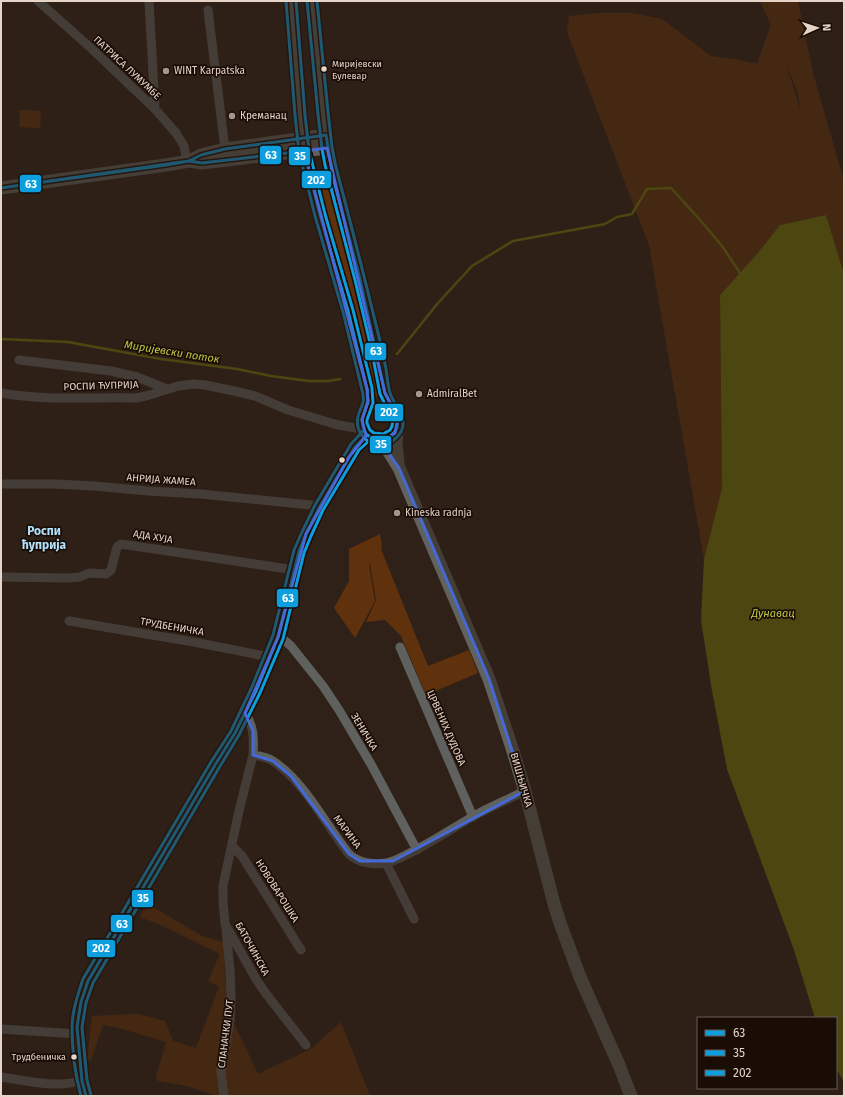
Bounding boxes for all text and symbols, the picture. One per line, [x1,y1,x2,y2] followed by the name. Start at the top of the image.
[797,8,837,48] north arrow
[820,24,833,31] text: N
[91,34,163,102] street label: ПАТРИСА ЛУМУМБЕ
[332,59,382,81] place label: Миријевски Булевар
[319,64,329,74] marker: Миријевски Булевар
[174,65,245,77] place label: WINT Karpatska
[161,66,171,76] marker: WINT Karpatska
[240,110,287,122] place label: Креманац
[227,111,237,121] marker: Креманац
[259,145,282,165] line badge: 63
[288,146,311,166] line badge: 35
[265,149,277,162] text: 63
[293,150,306,163] text: 35
[301,170,332,189] line badge: 202
[19,174,42,193] line badge: 63
[307,174,325,187] text: 202
[25,178,37,191] text: 63
[123,338,221,366] water label: Миријевски поток
[364,342,387,361] line badge: 63
[370,345,382,358] text: 63
[63,379,139,393] street label: РОСПИ ЋУПРИЈА
[427,388,477,400] place label: AdmiralBet
[414,389,424,399] marker: AdmiralBet
[374,403,404,422] line badge: 202
[380,406,398,419] text: 202
[369,435,392,454] line badge: 35
[374,438,387,451] text: 35
[337,455,347,465] unlabelled marker
[126,472,196,488] street label: АНРИЈА ЖАМЕА
[405,507,472,519] place label: Kineska radnja
[392,508,402,518] marker: Kineska radnja
[22,524,67,552] district label: Роспи ћуприја
[132,528,174,546] street label: АДА ХУЈА
[276,588,299,608] line badge: 63
[282,592,294,605] text: 63
[750,607,795,620] water label: Дунавац
[139,615,205,639] street label: ТРУДБЕНИЧКА
[424,688,468,768] street label: ЦРВЕНИХ ДУДОВА
[348,711,380,753] street label: ЗЕНИЧКА
[507,751,535,809] street label: ВИШЊИЧКА
[331,813,364,851] street label: МАРИНА
[253,857,301,925] street label: НОВОВАРОШКА
[131,889,154,908] line badge: 35
[136,892,149,905] text: 35
[110,914,133,933] line badge: 63
[116,918,128,931] text: 63
[232,920,272,978] street label: БАТОЧИНСКА
[86,939,116,958] line badge: 202
[92,942,110,955] text: 202
[216,998,236,1069] street label: СЛАНАЧКИ ПУТ
[697,1017,837,1089] legend
[733,1026,745,1040] text: 63
[733,1046,745,1060] text: 35
[11,1052,66,1062] place label: Трудбеничка
[69,1052,79,1062] marker: Трудбеничка
[733,1066,751,1080] text: 202

